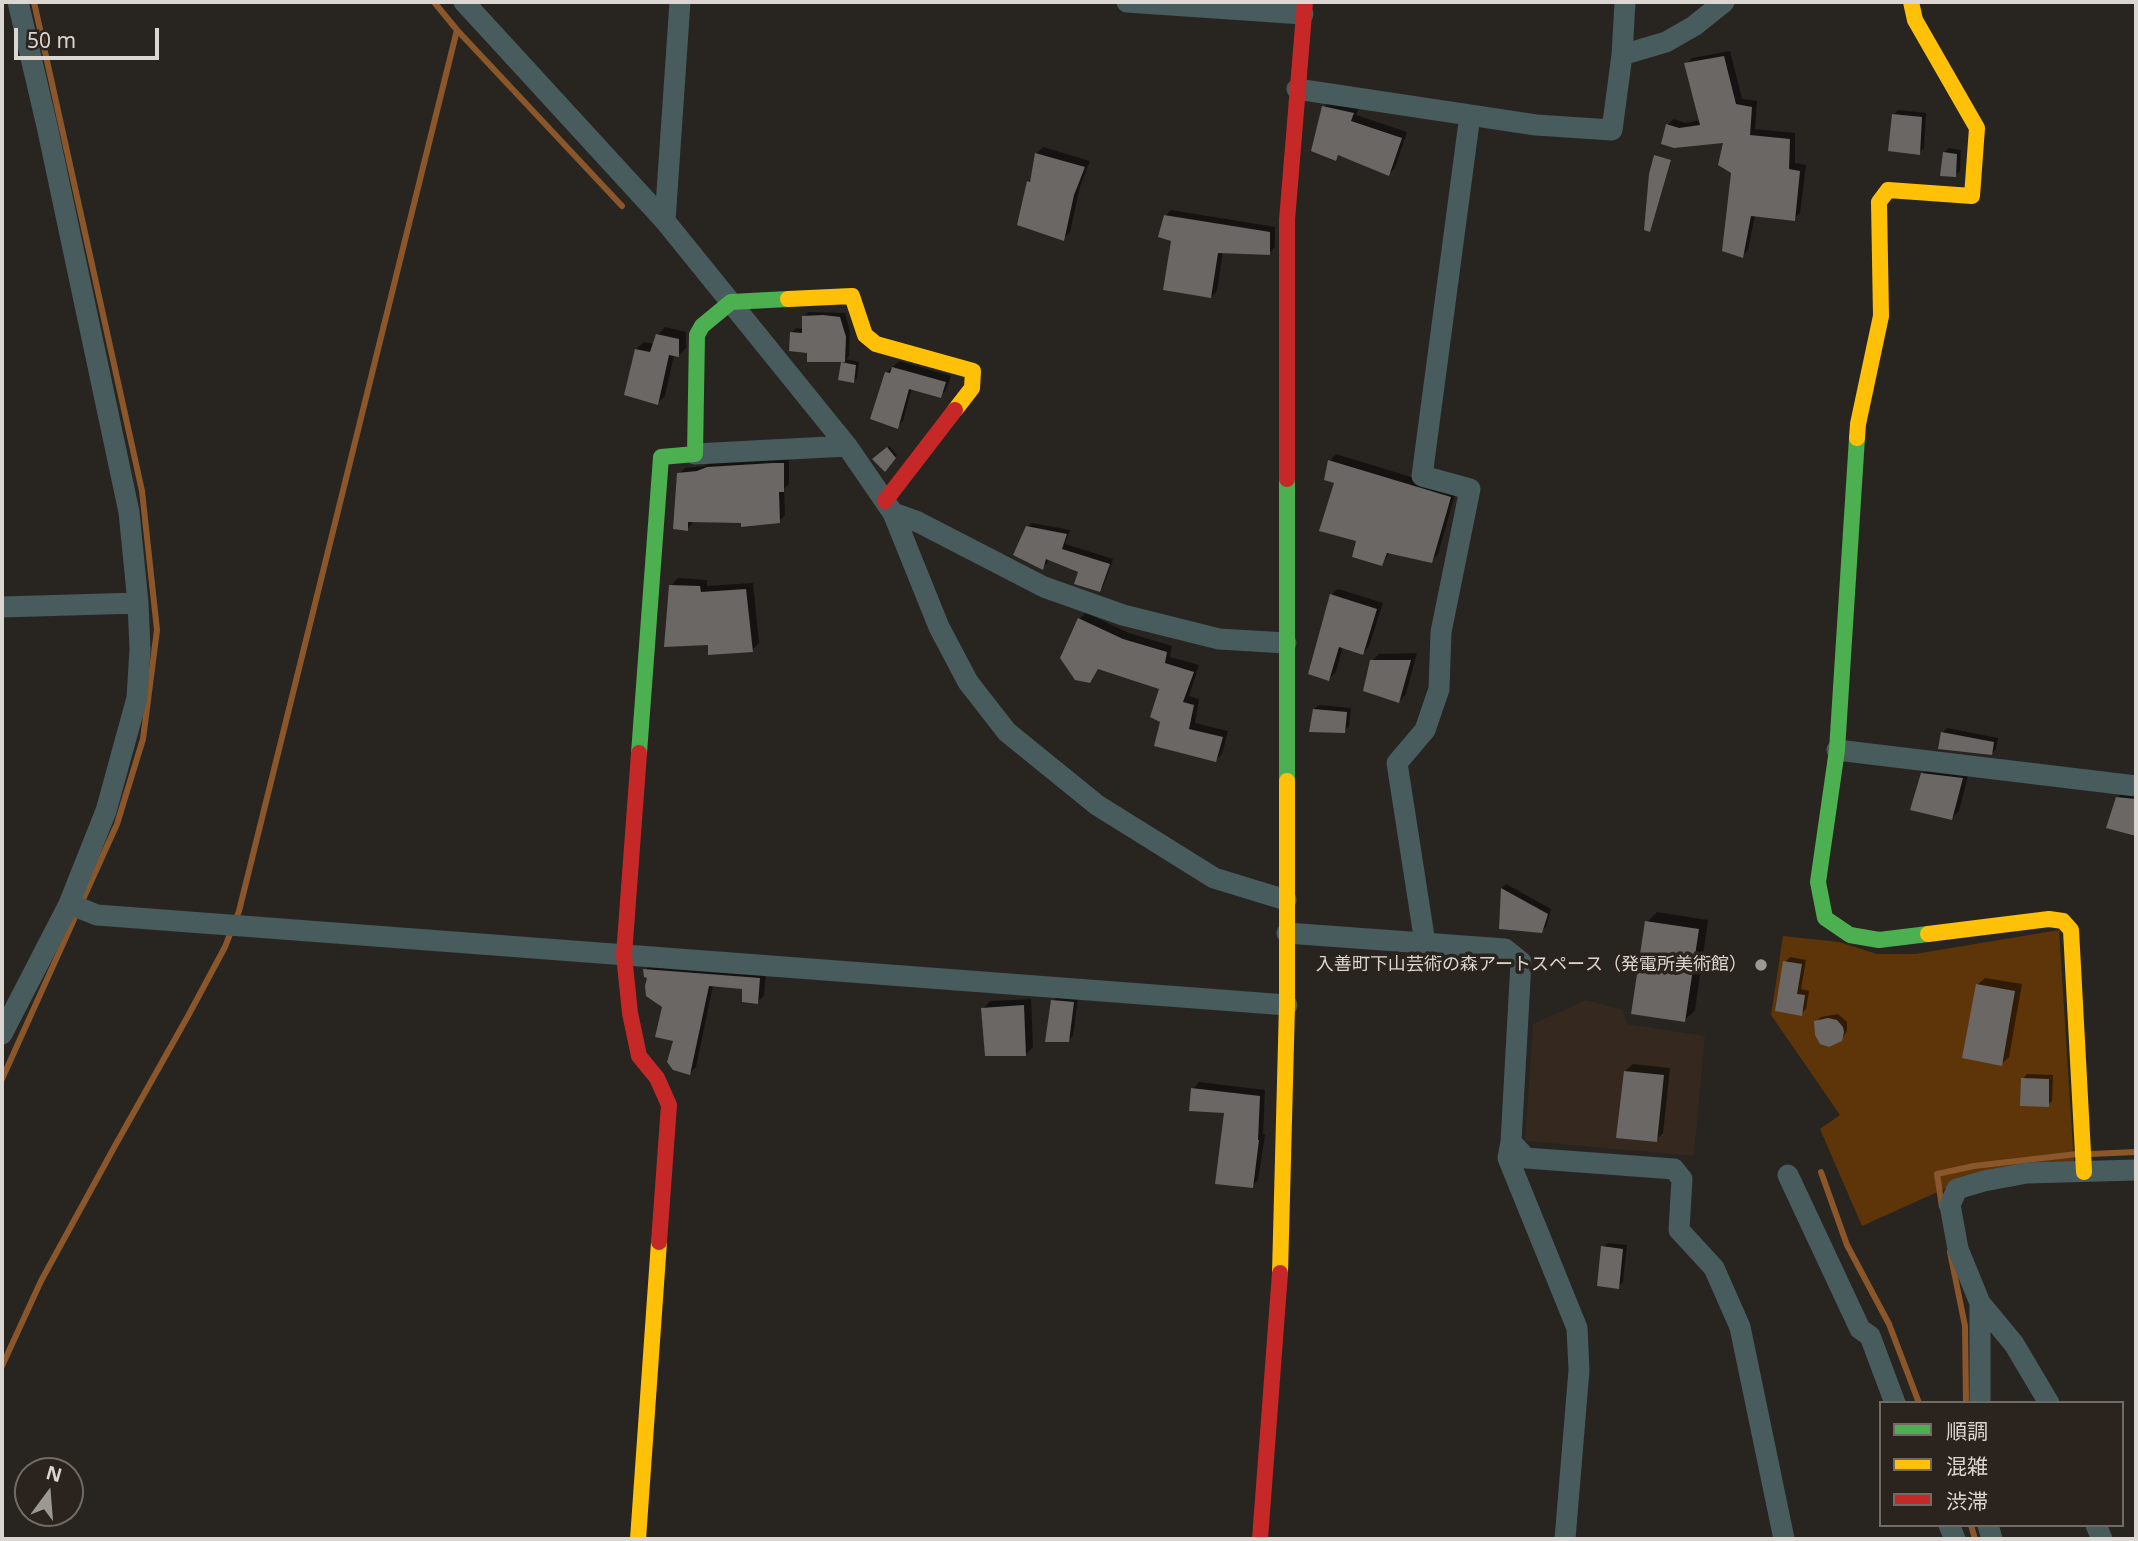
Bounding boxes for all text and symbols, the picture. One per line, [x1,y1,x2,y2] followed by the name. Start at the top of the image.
[18,14,163,58] scale bar
[27,26,76,54] text: 50 m
[1316,954,1747,976] place label: 入善町下山芸術の森アートスペース（発電所美術館）
[1753,957,1769,973] marker: 入善町下山芸術の森アートスペース（発電所美術館）
[1879,1401,2124,1527] legend
[1946,1417,1988,1445] text: 順調
[1946,1452,1988,1480] text: 混雑
[14,1457,84,1527] north arrow
[43,1459,65,1488] text: N
[1946,1487,1988,1515] text: 渋滞

